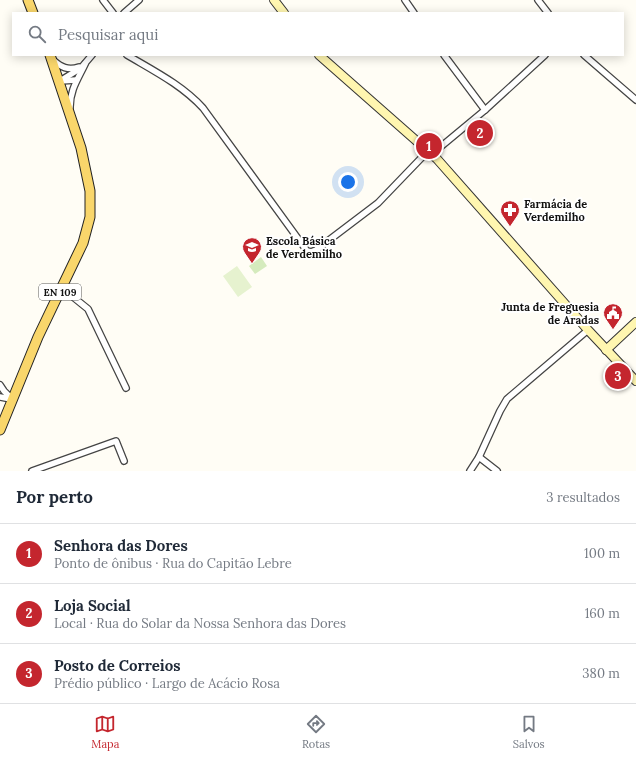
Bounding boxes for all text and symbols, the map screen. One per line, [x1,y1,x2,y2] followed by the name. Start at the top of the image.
[12,12,624,56] search box
[26,23,48,45] icon: search
[58,25,158,44] text: Pesquisar aqui
[467,118,493,148] pin: 2
[416,131,442,161] pin: 1
[338,172,358,192] your location
[524,197,587,224] place label: Farmácia de Verdemilho
[499,199,521,227] pharmacy icon: Farmácia de Verdemilho
[266,234,342,261] place label: Escola Básica de Verdemilho
[241,236,263,264] school or university icon: Escola Básica de Verdemilho
[39,284,81,300] road number: EN 109
[501,300,599,327] place label: Junta de Freguesia de Aradas
[602,302,624,330] public building icon: Junta de Freguesia de Aradas
[605,361,631,391] pin: 3
[16,486,93,508] text: Por perto
[546,489,620,506] text: 3 resultados
[54,536,188,555] text: Senhora das Dores
[26,545,32,562] text: 1
[584,545,620,562] text: 100 m
[54,555,292,572] text: Ponto de ônibus · Rua do Capitão Lebre
[54,596,131,615] text: Loja Social
[26,605,32,622] text: 2
[585,605,620,622] text: 160 m
[54,615,346,632] text: Local · Rua do Solar da Nossa Senhora das Dores
[54,656,181,675] text: Posto de Correios
[25,665,33,682] text: 3
[582,665,620,682] text: 380 m
[54,675,280,692] text: Prédio público · Largo de Acácio Rosa
[91,713,119,751] tab: Mapa
[302,713,330,751] tab: Rotas
[513,713,545,751] tab: Salvos

